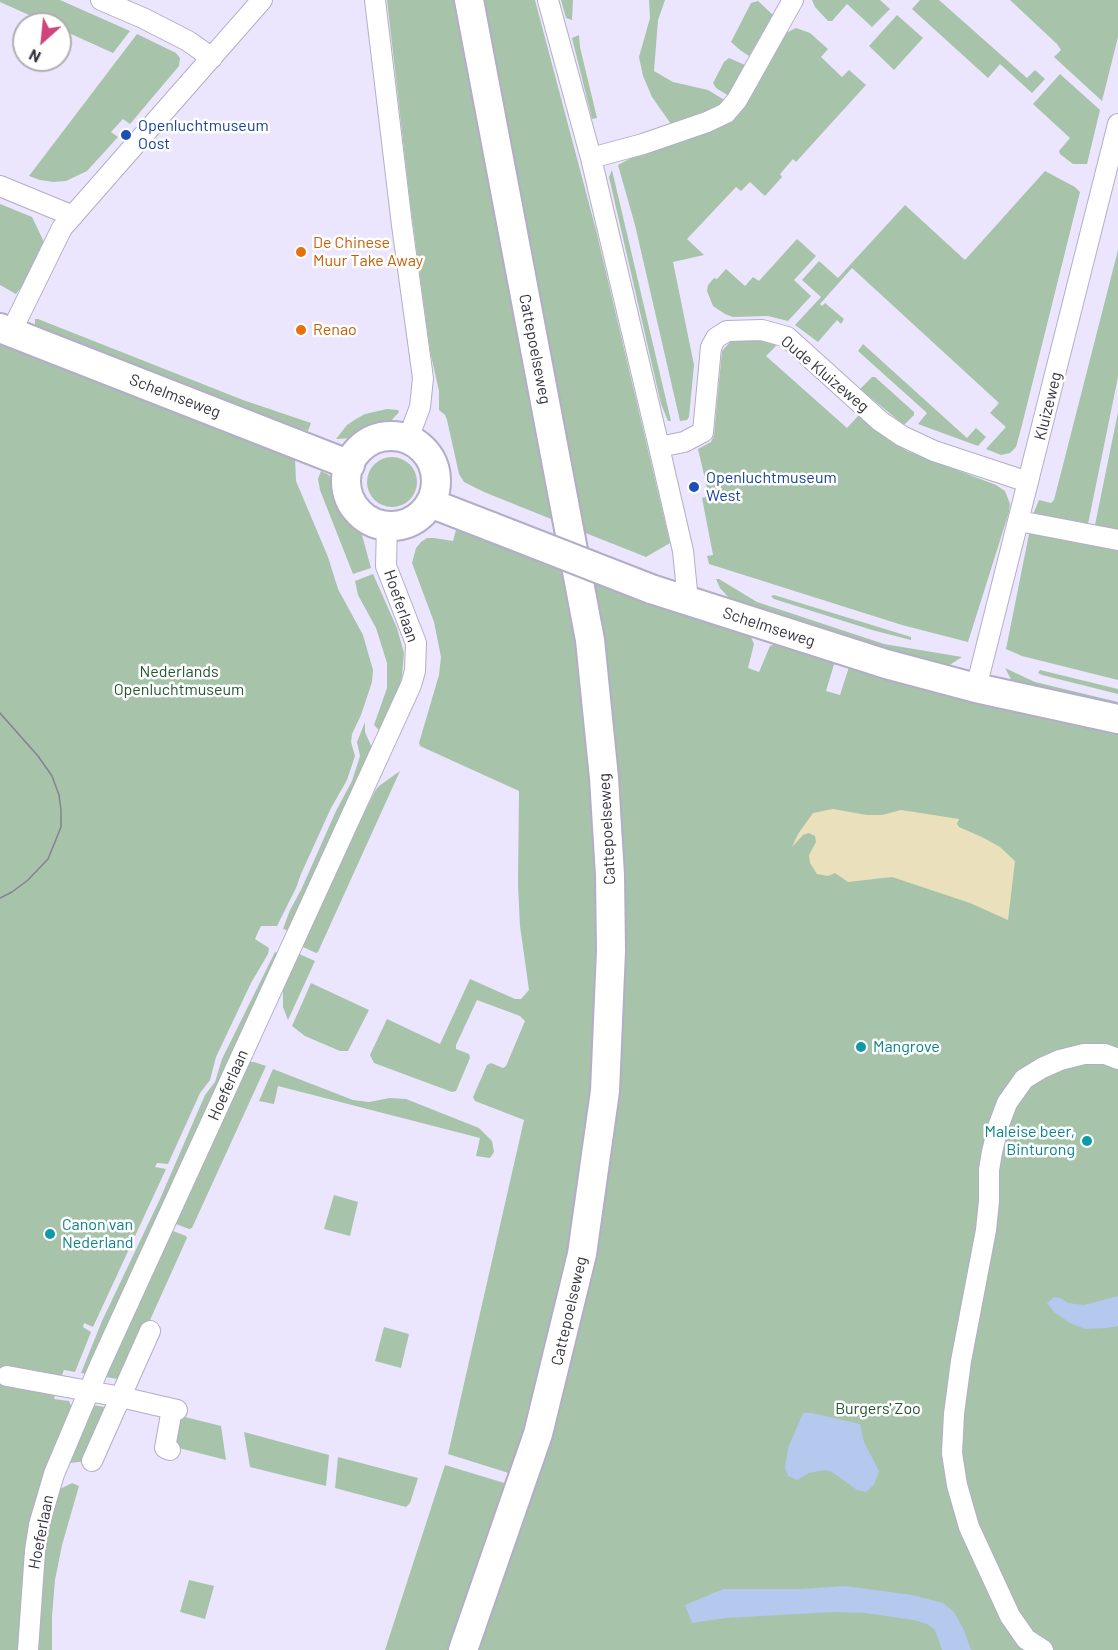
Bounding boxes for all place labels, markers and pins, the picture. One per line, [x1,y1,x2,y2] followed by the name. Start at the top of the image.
[138,116,269,154] place label: Openluchtmuseum Oost
[119,128,133,142] marker: Openluchtmuseum Oost
[313,233,423,271] place label: De Chinese Muur Take Away
[294,245,308,259] marker: De Chinese Muur Take Away
[313,320,357,340] place label: Renao
[294,323,308,337] marker: Renao
[706,468,837,506] place label: Openluchtmuseum West
[687,480,701,494] marker: Openluchtmuseum West
[873,1037,940,1057] place label: Mangrove
[854,1040,868,1054] marker: Mangrove
[984,1122,1075,1160] place label: Maleise beer, Binturong
[1080,1134,1094,1148] marker: Maleise beer, Binturong
[62,1215,134,1253] place label: Canon van Nederland
[43,1227,57,1241] marker: Canon van Nederland

